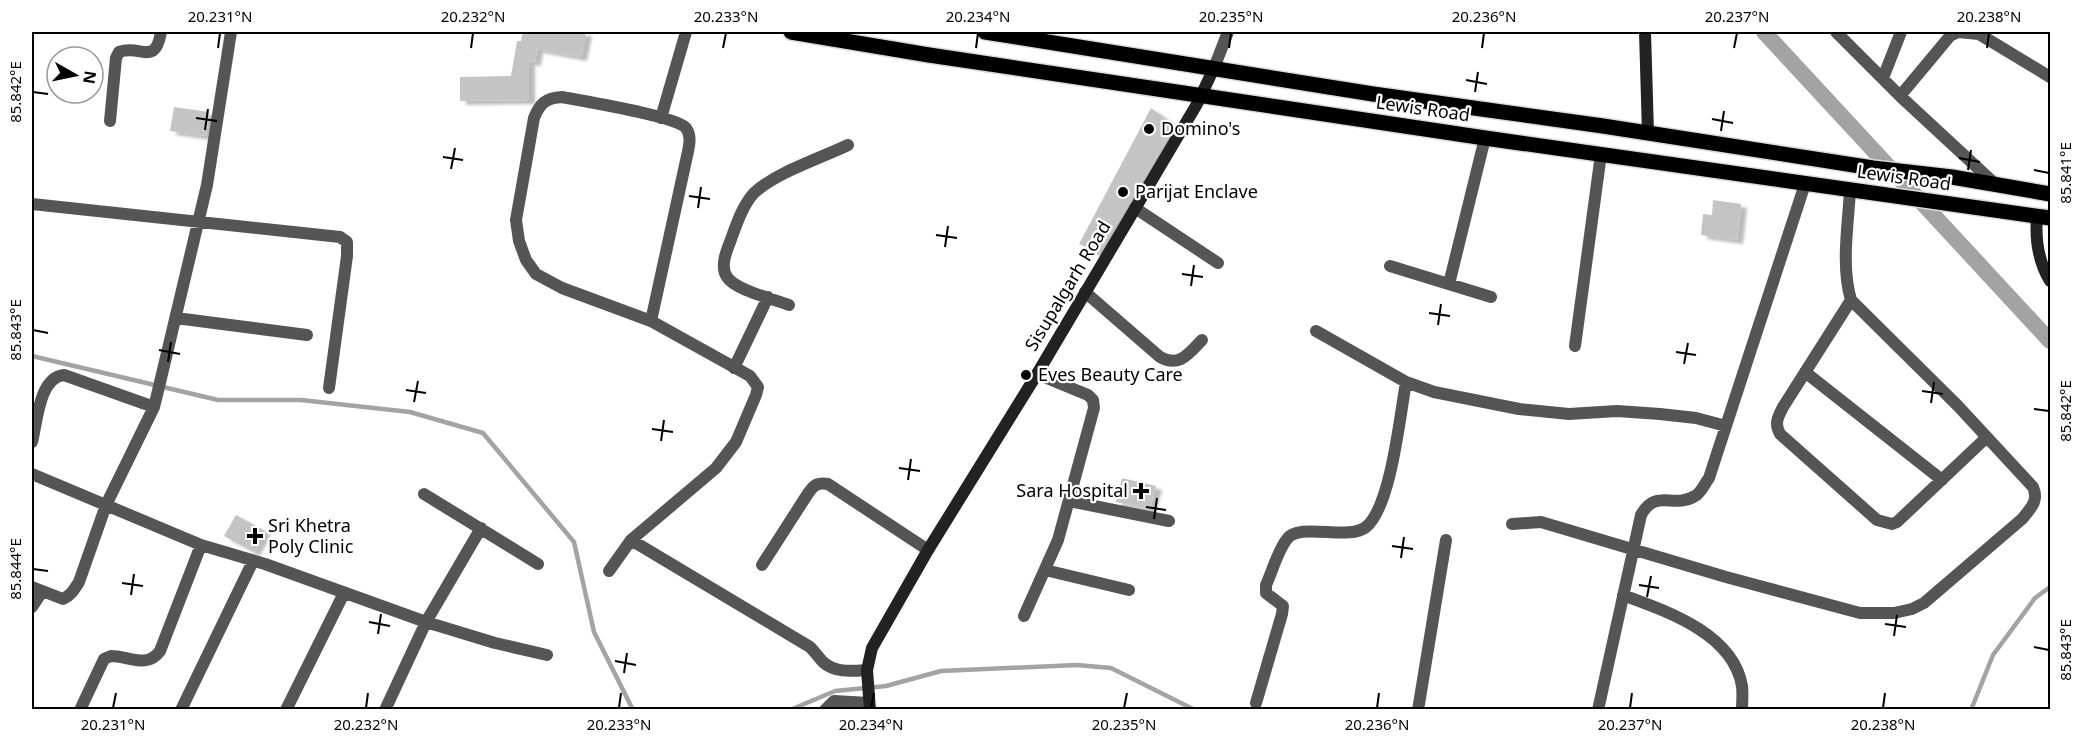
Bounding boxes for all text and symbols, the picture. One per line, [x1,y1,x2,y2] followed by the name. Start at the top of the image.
[188,6,252,26] text: 20.231°N
[441,6,505,26] text: 20.232°N
[694,6,758,26] text: 20.233°N
[946,6,1010,26] text: 20.234°N
[1199,6,1263,26] text: 20.235°N
[1452,6,1516,26] text: 20.236°N
[1705,6,1769,26] text: 20.237°N
[1957,6,2021,26] text: 20.238°N
[45,45,105,105] north arrow
[5,61,25,123] text: 85.842°E
[78,69,102,85] text: N
[1375,90,1472,126] street label: Lewis Road
[1161,116,1240,140] place label: Domino's
[1142,122,1156,136] marker: Domino's
[2055,142,2075,204] text: 85.841°E
[1856,159,1953,195] street label: Lewis Road
[1135,179,1258,203] place label: Parijat Enclave
[1116,185,1130,199] marker: Parijat Enclave
[1019,216,1115,355] street label: Sisupalgarh Road
[5,299,25,361] text: 85.843°E
[1038,362,1183,386] place label: Eves Beauty Care
[1019,368,1033,382] marker: Eves Beauty Care
[2055,380,2075,442] text: 85.842°E
[1016,478,1128,502] place label: Sara Hospital
[1132,482,1150,500] marker: Sara Hospital
[268,513,354,558] place label: Sri Khetra Poly Clinic
[246,527,264,545] marker: Sri Khetra Poly Clinic
[5,538,25,600] text: 85.844°E
[2055,619,2075,681] text: 85.843°E
[81,714,145,734] text: 20.231°N
[334,714,398,734] text: 20.232°N
[587,714,651,734] text: 20.233°N
[839,714,903,734] text: 20.234°N
[1092,714,1156,734] text: 20.235°N
[1345,714,1409,734] text: 20.236°N
[1598,714,1662,734] text: 20.237°N
[1851,714,1915,734] text: 20.238°N

